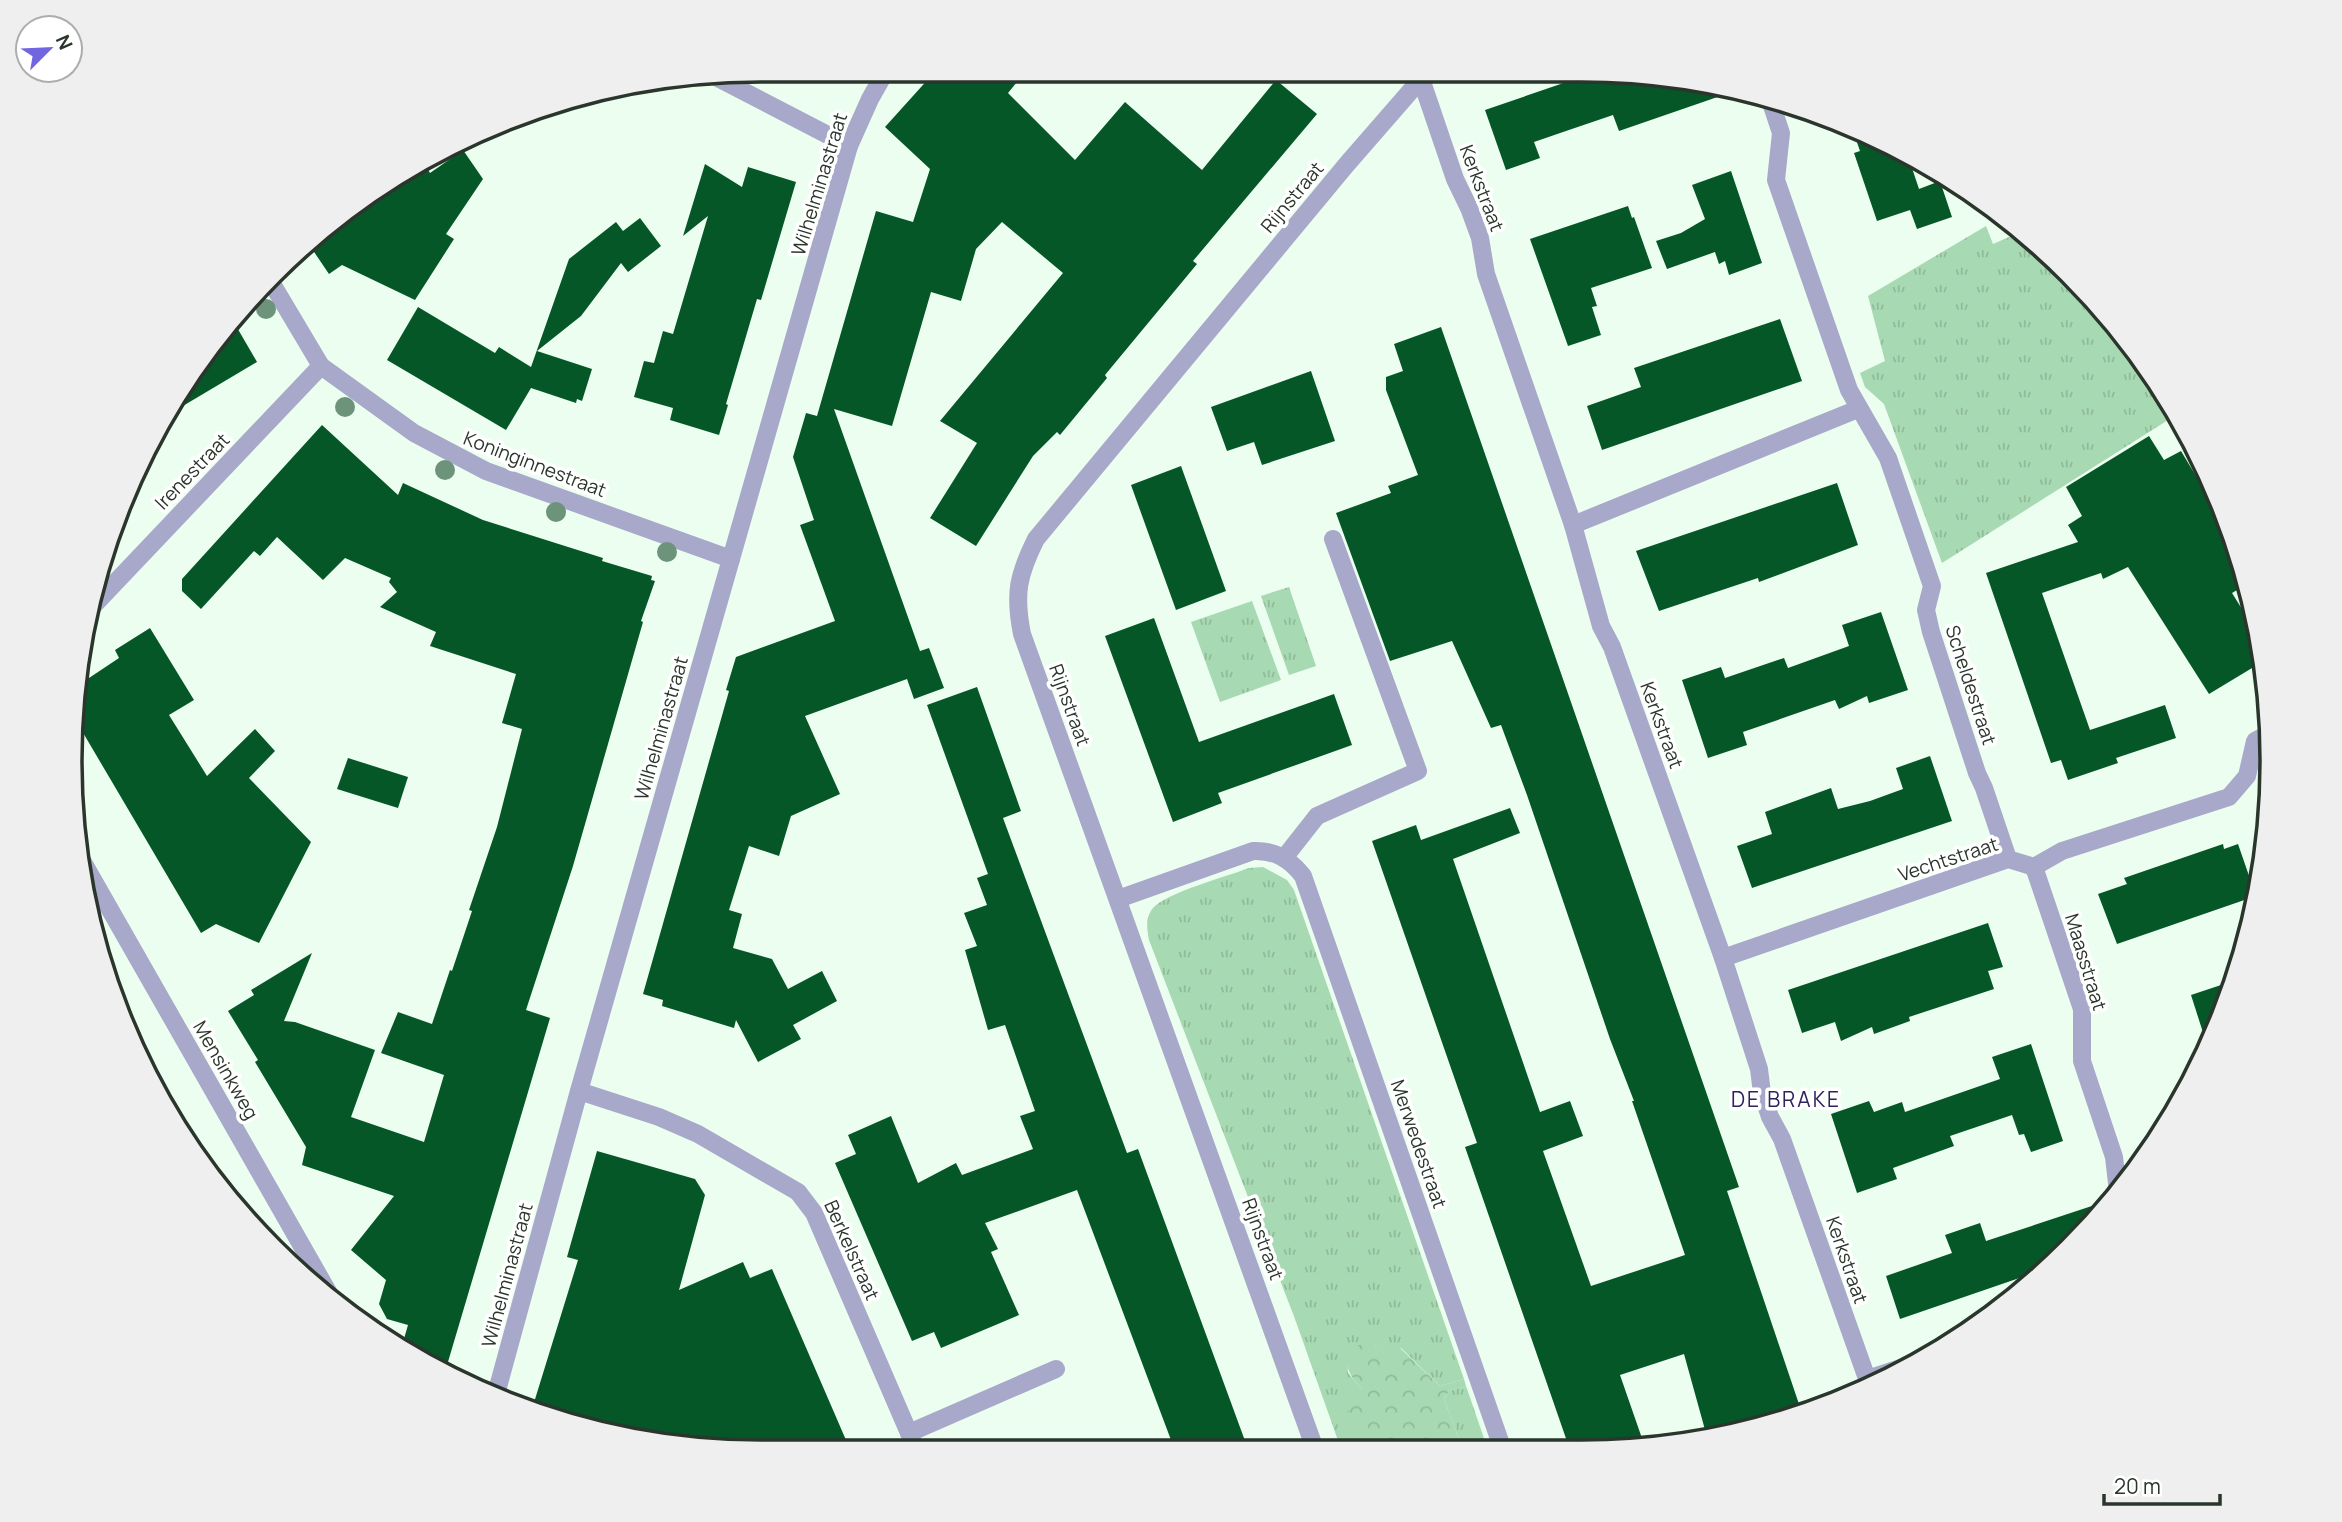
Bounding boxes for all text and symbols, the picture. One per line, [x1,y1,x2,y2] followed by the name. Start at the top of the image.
[14,14,84,84] north arrow
[50,31,79,54] text: N
[785,109,853,259] street label: Wilhelminastraat
[1454,141,1510,235] street label: Kerkstraat
[1255,156,1329,238] street label: Rijnstraat
[460,425,610,503] street label: Koninginnestraat
[149,427,235,515] street label: Irenestraat
[1939,622,2003,748] street label: Scheldestraat
[628,653,694,803] street label: Wilhelminastraat
[1043,661,1097,749] street label: Rijnstraat
[1634,678,1690,772] street label: Kerkstraat
[1895,831,2001,887] street label: Vechtstraat
[2059,910,2113,1014] street label: Maasstraat
[187,1016,265,1124] street label: Mensinkweg
[1385,1076,1453,1212] street label: Merwedestraat
[1731,1085,1841,1113] district label: DE BRAKE
[1236,1195,1290,1283] street label: Rijnstraat
[818,1196,886,1304] street label: Berkelstraat
[475,1200,539,1350] street label: Wilhelminastraat
[1820,1213,1874,1307] street label: Kerkstraat
[2104,1462,2220,1506] scale bar
[2114,1472,2161,1500] text: 20 m

